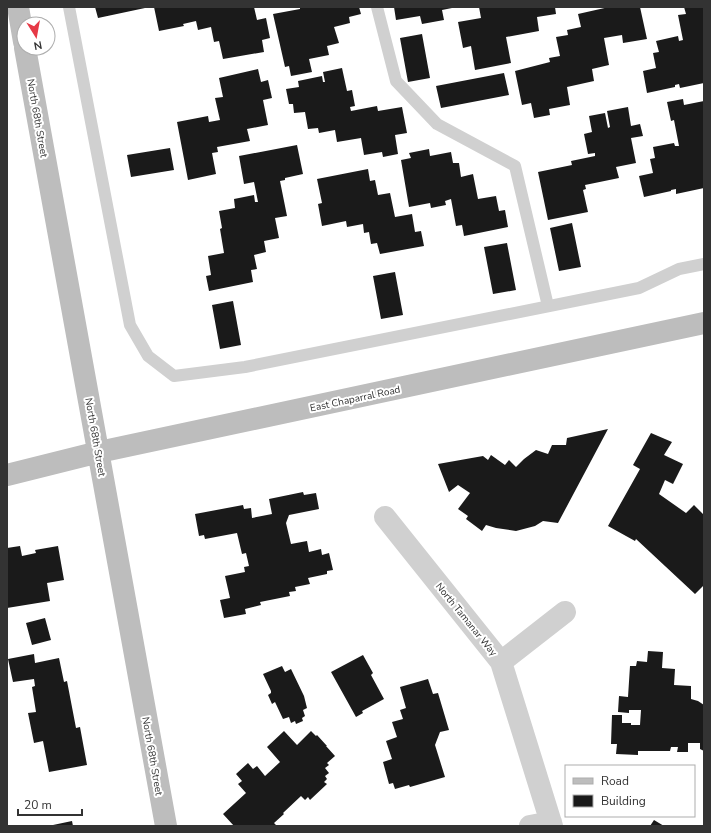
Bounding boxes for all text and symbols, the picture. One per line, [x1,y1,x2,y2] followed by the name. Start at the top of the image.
[16,16,56,56] north arrow
[32,37,43,53] text: N
[23,78,51,159] street label: North 68th Street
[309,383,402,415] street label: East Chaparral Road
[81,397,109,478] street label: North 68th Street
[432,580,501,660] street label: North Tamanar Way
[138,716,166,797] street label: North 68th Street
[565,765,695,817] legend
[601,773,629,789] text: Road
[18,791,82,817] scale bar
[601,793,646,809] text: Building
[24,797,52,813] text: 20 m

